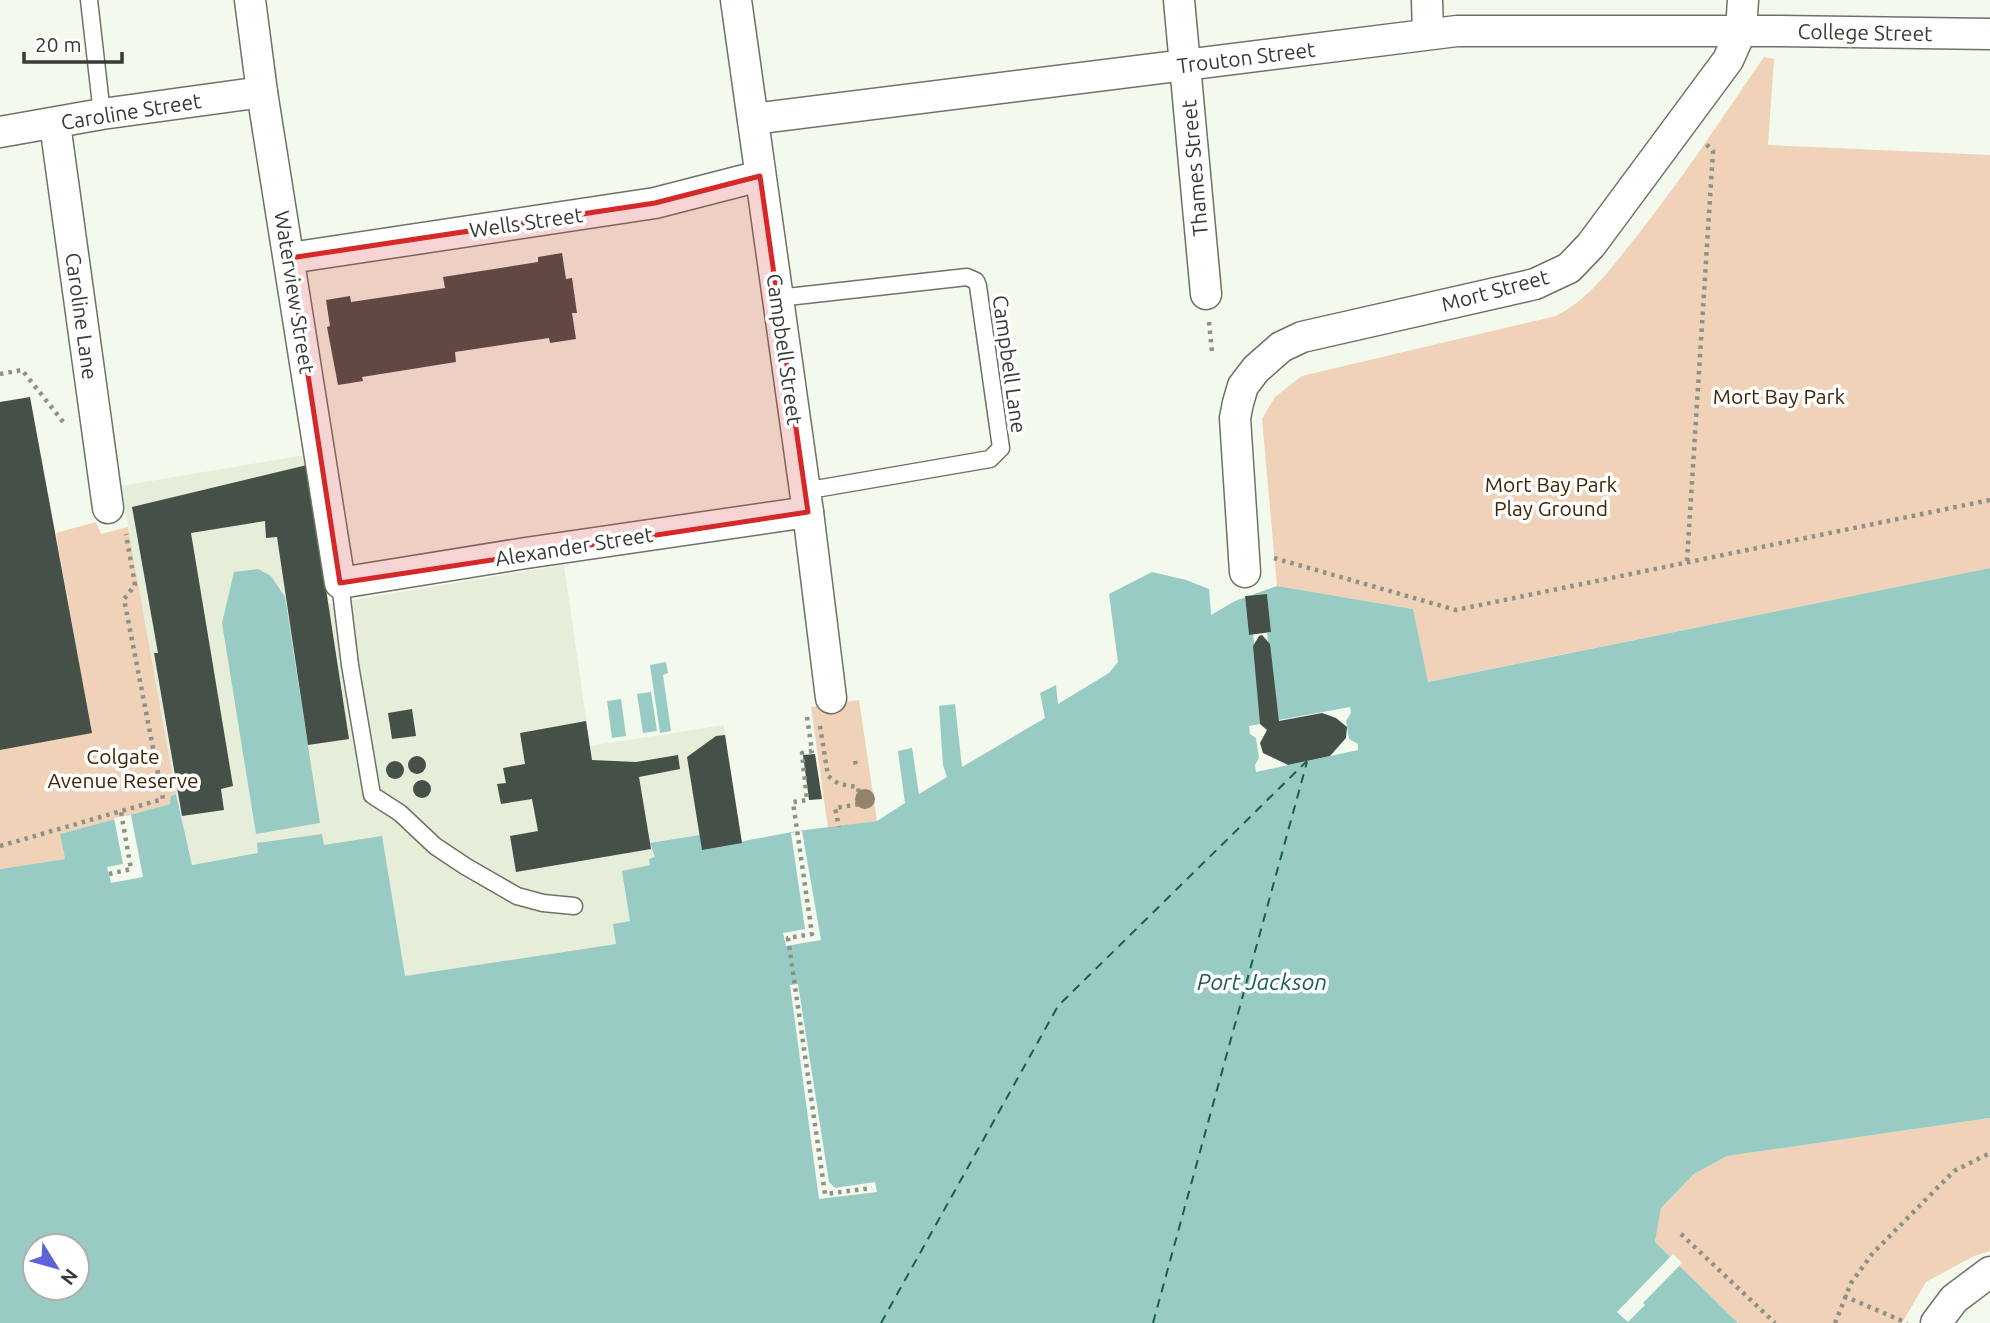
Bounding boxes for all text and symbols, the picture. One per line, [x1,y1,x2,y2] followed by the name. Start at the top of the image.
[1797,19,1933,45] street label: College Street
[24,21,122,65] scale bar
[35,32,82,56] text: 20 m
[1176,37,1316,77] street label: Trouton Street
[59,88,203,134] street label: Caroline Street
[1176,99,1212,237] street label: Thames Street
[468,202,584,242] street label: Wells Street
[270,209,320,375] street label: Waterview Street
[61,251,103,381] street label: Caroline Lane
[1439,264,1551,316] street label: Mort Street
[763,272,807,426] street label: Campbell Street
[988,294,1032,434] street label: Campbell Lane
[1713,384,1846,408] park label: Mort Bay Park
[1485,472,1618,520] park label: Mort Bay Park Play Ground
[493,522,655,570] street label: Alexander Street
[47,744,199,792] park label: Colgate Avenue Reserve
[1197,969,1327,994] water label: Port Jackson
[21,1232,91,1302] north arrow
[57,1265,83,1290] text: N

